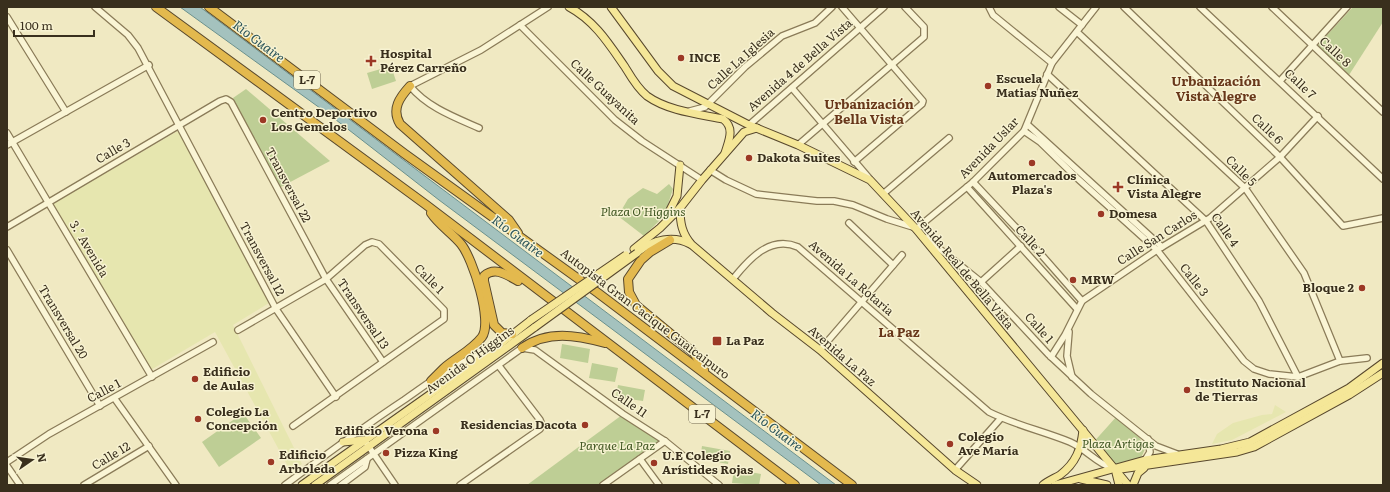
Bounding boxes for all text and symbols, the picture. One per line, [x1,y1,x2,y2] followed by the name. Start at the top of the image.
[14,12,94,38] scale bar
[743,13,856,115] street label: Avenida 4 de Bella Vista
[229,15,289,67] water label: Río Guaire
[20,16,53,34] text: 100 m
[703,23,778,93] street label: Calle La Iglesia
[1316,32,1356,71] street label: Calle 8
[380,44,467,76] place label: Hospital Pérez Carreño
[689,48,720,66] place label: INCE
[676,53,686,63] marker: INCE
[567,54,645,129] street label: Calle Guayanita
[365,55,377,67] marker: Hospital Pérez Carreño
[1281,64,1320,103] street label: Calle 7
[996,69,1079,101] place label: Escuela Matias Nuñez
[294,71,320,89] road number: L-7
[1171,71,1261,105] district label: Urbanización Vista Alegre
[983,81,993,91] marker: Escuela Matias Nuñez
[824,94,914,128] district label: Urbanización Bella Vista
[271,103,378,135] place label: Centro Deportivo Los Gemelos
[1248,109,1288,148] street label: Calle 6
[954,112,1023,182] street label: Avenida Uslar
[258,115,268,125] marker: Centro Deportivo Los Gemelos
[92,133,133,167] street label: Calle 3
[262,144,316,225] street label: Transversal 22
[757,148,840,166] place label: Dakota Suites
[1222,151,1261,190] street label: Calle 5
[744,153,754,163] marker: Dakota Suites
[1027,158,1037,168] marker: Automercados Plaza's
[988,166,1076,198] place label: Automercados Plaza's
[1127,170,1202,202] place label: Clínica Vista Alegre
[1112,181,1124,193] marker: Clínica Vista Alegre
[600,202,686,220] park label: Plaza O'Higgins
[907,204,1019,333] street label: Avenida Real de Bella Vista
[1109,204,1157,222] place label: Domesa
[1113,205,1200,269] street label: Calle San Carlos
[1096,209,1106,219] marker: Domesa
[1208,209,1244,250] street label: Calle 4
[488,210,548,262] water label: Río Guaire
[66,217,114,281] street label: 3.° Avenida
[236,218,290,299] street label: Transversal 12
[1012,220,1050,260] street label: Calle 2
[805,235,899,320] street label: Avenida La Rotaria
[557,243,734,383] street label: Autopista Gran Cacique Guaicaipuro
[411,259,449,298] street label: Calle 1
[1176,259,1214,300] street label: Calle 3
[1081,270,1115,288] place label: MRW
[333,274,394,352] street label: Transversal 13
[1068,275,1078,285] marker: MRW
[1303,278,1355,296] place label: Bloque 2
[35,281,93,362] street label: Transversal 20
[1357,283,1367,293] marker: Bloque 2
[1021,308,1059,347] street label: Calle 1
[422,321,518,397] street label: Avenida O'Higgins
[805,321,881,390] street label: Avenida La Paz
[878,322,920,341] district label: La Paz
[726,331,765,349] place label: La Paz
[711,335,723,347] marker: La Paz
[203,362,254,394] place label: Edificio de Aulas
[1195,373,1307,405] place label: Instituto Nacional de Tierras
[83,374,124,407] street label: Calle 1
[190,374,200,384] marker: Edificio de Aulas
[608,383,652,421] street label: Calle 11
[1182,385,1192,395] marker: Instituto Nacional de Tierras
[206,402,278,434] place label: Colegio La Concepción
[747,404,807,456] water label: Río Guaire
[689,405,715,423] road number: L-7
[193,414,203,424] marker: Colegio La Concepción
[460,415,577,433] place label: Residencias Dacota
[580,420,590,430] marker: Residencias Dacota
[335,421,428,439] place label: Edificio Verona
[431,426,441,436] marker: Edificio Verona
[958,427,1019,459] place label: Colegio Ave María
[1082,434,1154,452] park label: Plaza Artigas
[579,436,655,454] park label: Parque La Paz
[88,437,133,474] street label: Calle 12
[945,439,955,449] marker: Colegio Ave María
[12,440,52,480] north arrow
[394,443,459,461] place label: Pizza King
[279,445,335,477] place label: Edificio Arboleda
[662,446,753,478] place label: U.E Colegio Arístides Rojas
[381,448,391,458] marker: Pizza King
[34,451,52,464] text: N
[266,457,276,467] marker: Edificio Arboleda
[649,458,659,468] marker: U.E Colegio Arístides Rojas

